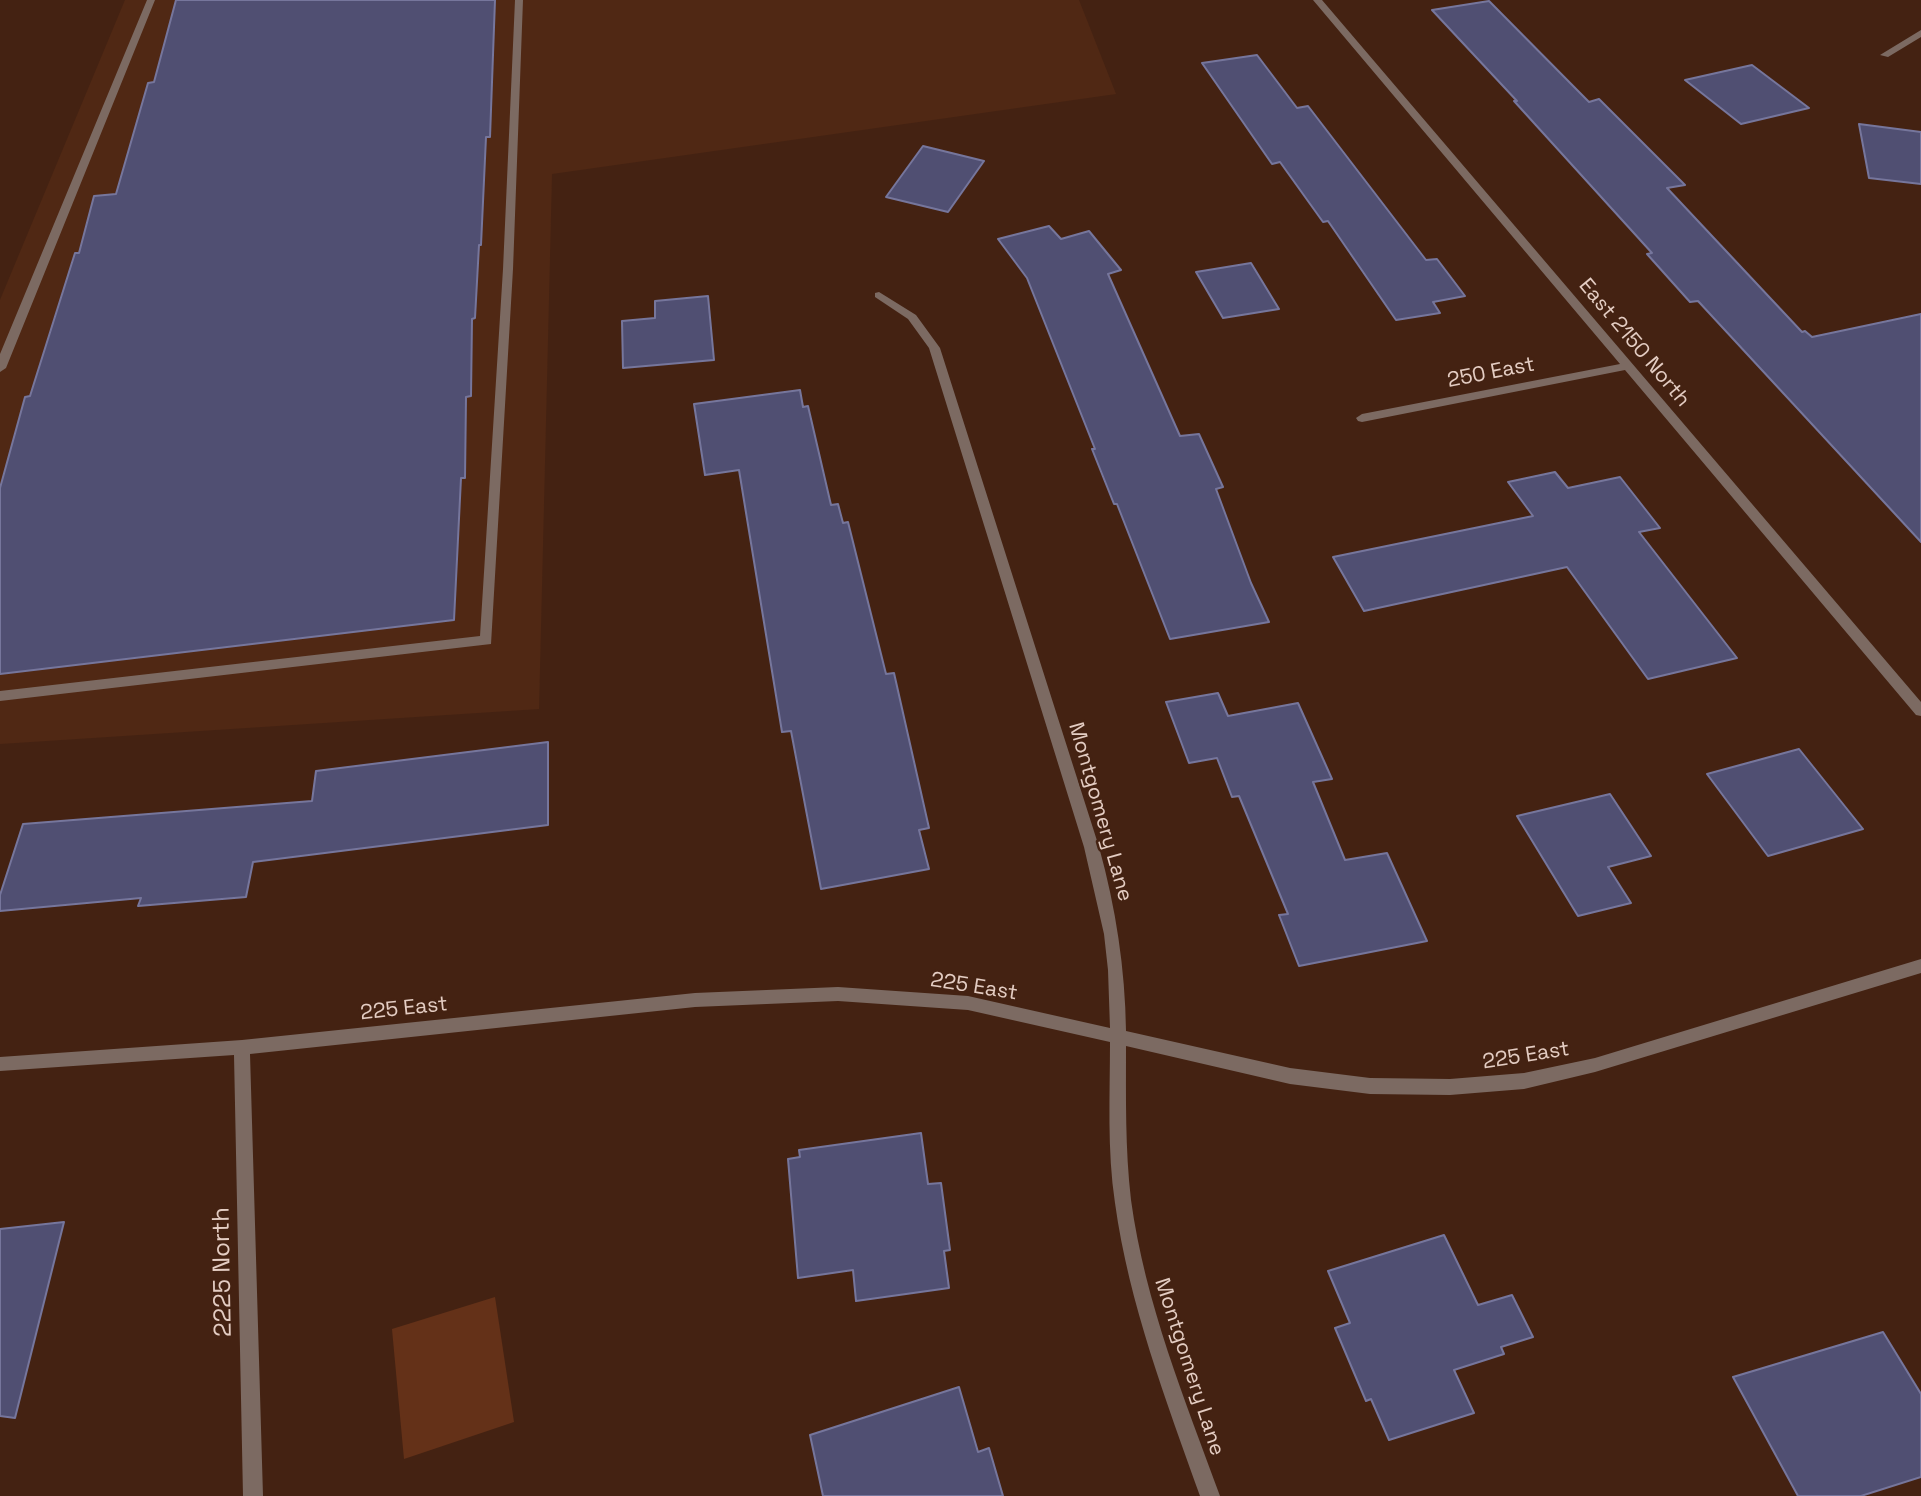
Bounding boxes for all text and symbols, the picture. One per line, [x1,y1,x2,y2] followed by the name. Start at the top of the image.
[1573,274,1695,412] street label: East 2150 North
[1445,352,1537,394] street label: 250 East
[1062,720,1138,904] street label: Montgomery Lane
[929,968,1019,1006] street label: 225 East
[359,992,449,1026] street label: 225 East
[1481,1037,1571,1075] street label: 225 East
[207,1207,239,1337] street label: 2225 North
[1148,1275,1230,1459] street label: Montgomery Lane

